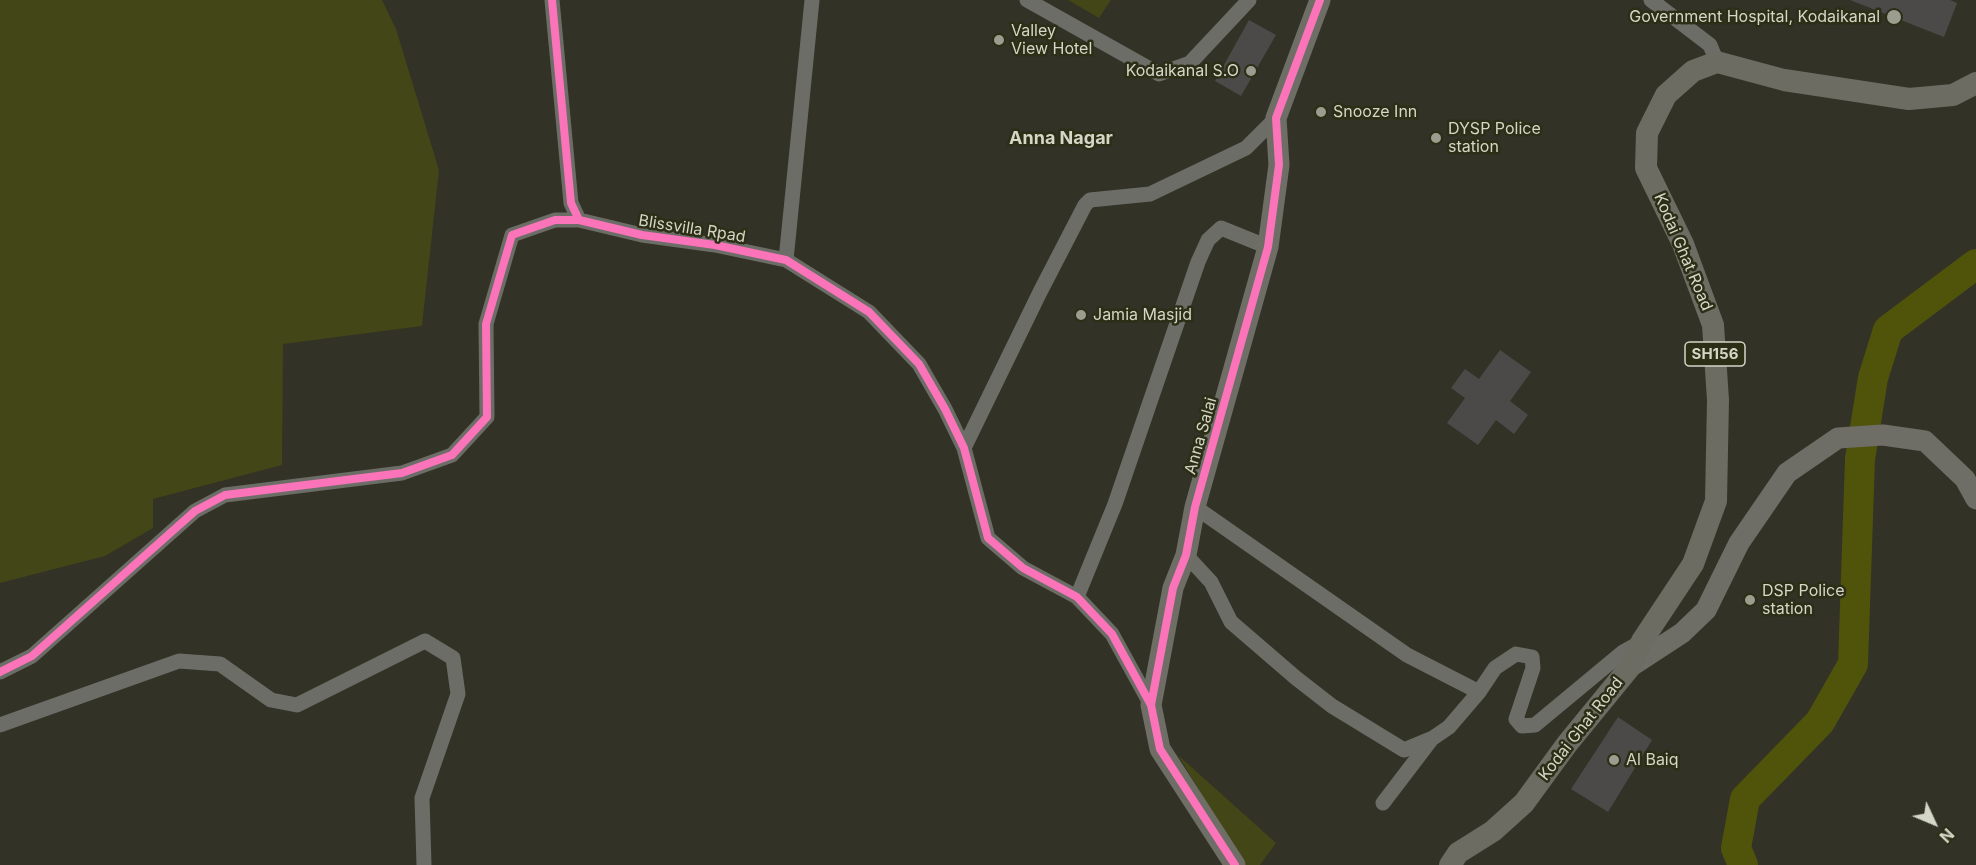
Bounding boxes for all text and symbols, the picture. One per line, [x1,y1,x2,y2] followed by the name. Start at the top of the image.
[1629,7,1880,27] place label: Government Hospital, Kodaikanal
[1885,8,1903,26] marker: Government Hospital, Kodaikanal
[1011,21,1092,59] place label: Valley View Hotel
[992,33,1006,47] marker: Valley View Hotel
[1126,61,1239,81] place label: Kodaikanal S.O
[1244,64,1258,78] marker: Kodaikanal S.O
[1333,102,1417,122] place label: Snooze Inn
[1314,105,1328,119] marker: Snooze Inn
[1448,119,1541,157] place label: DYSP Police station
[1009,128,1113,150] district label: Anna Nagar
[1429,131,1443,145] marker: DYSP Police station
[1650,190,1716,314] street label: Kodai Ghat Road
[637,211,747,247] street label: Blissvilla Rpad
[1093,305,1192,325] place label: Jamia Masjid
[1074,308,1088,322] marker: Jamia Masjid
[1685,342,1745,366] road number: SH156
[1181,395,1221,477] street label: Anna Salai
[1762,581,1844,619] place label: DSP Police station
[1743,593,1757,607] marker: DSP Police station
[1535,674,1627,784] street label: Kodai Ghat Road
[1626,750,1679,770] place label: Al Baiq
[1607,753,1621,767] marker: Al Baiq
[1904,793,1964,853] north arrow
[1936,824,1958,847] text: N

